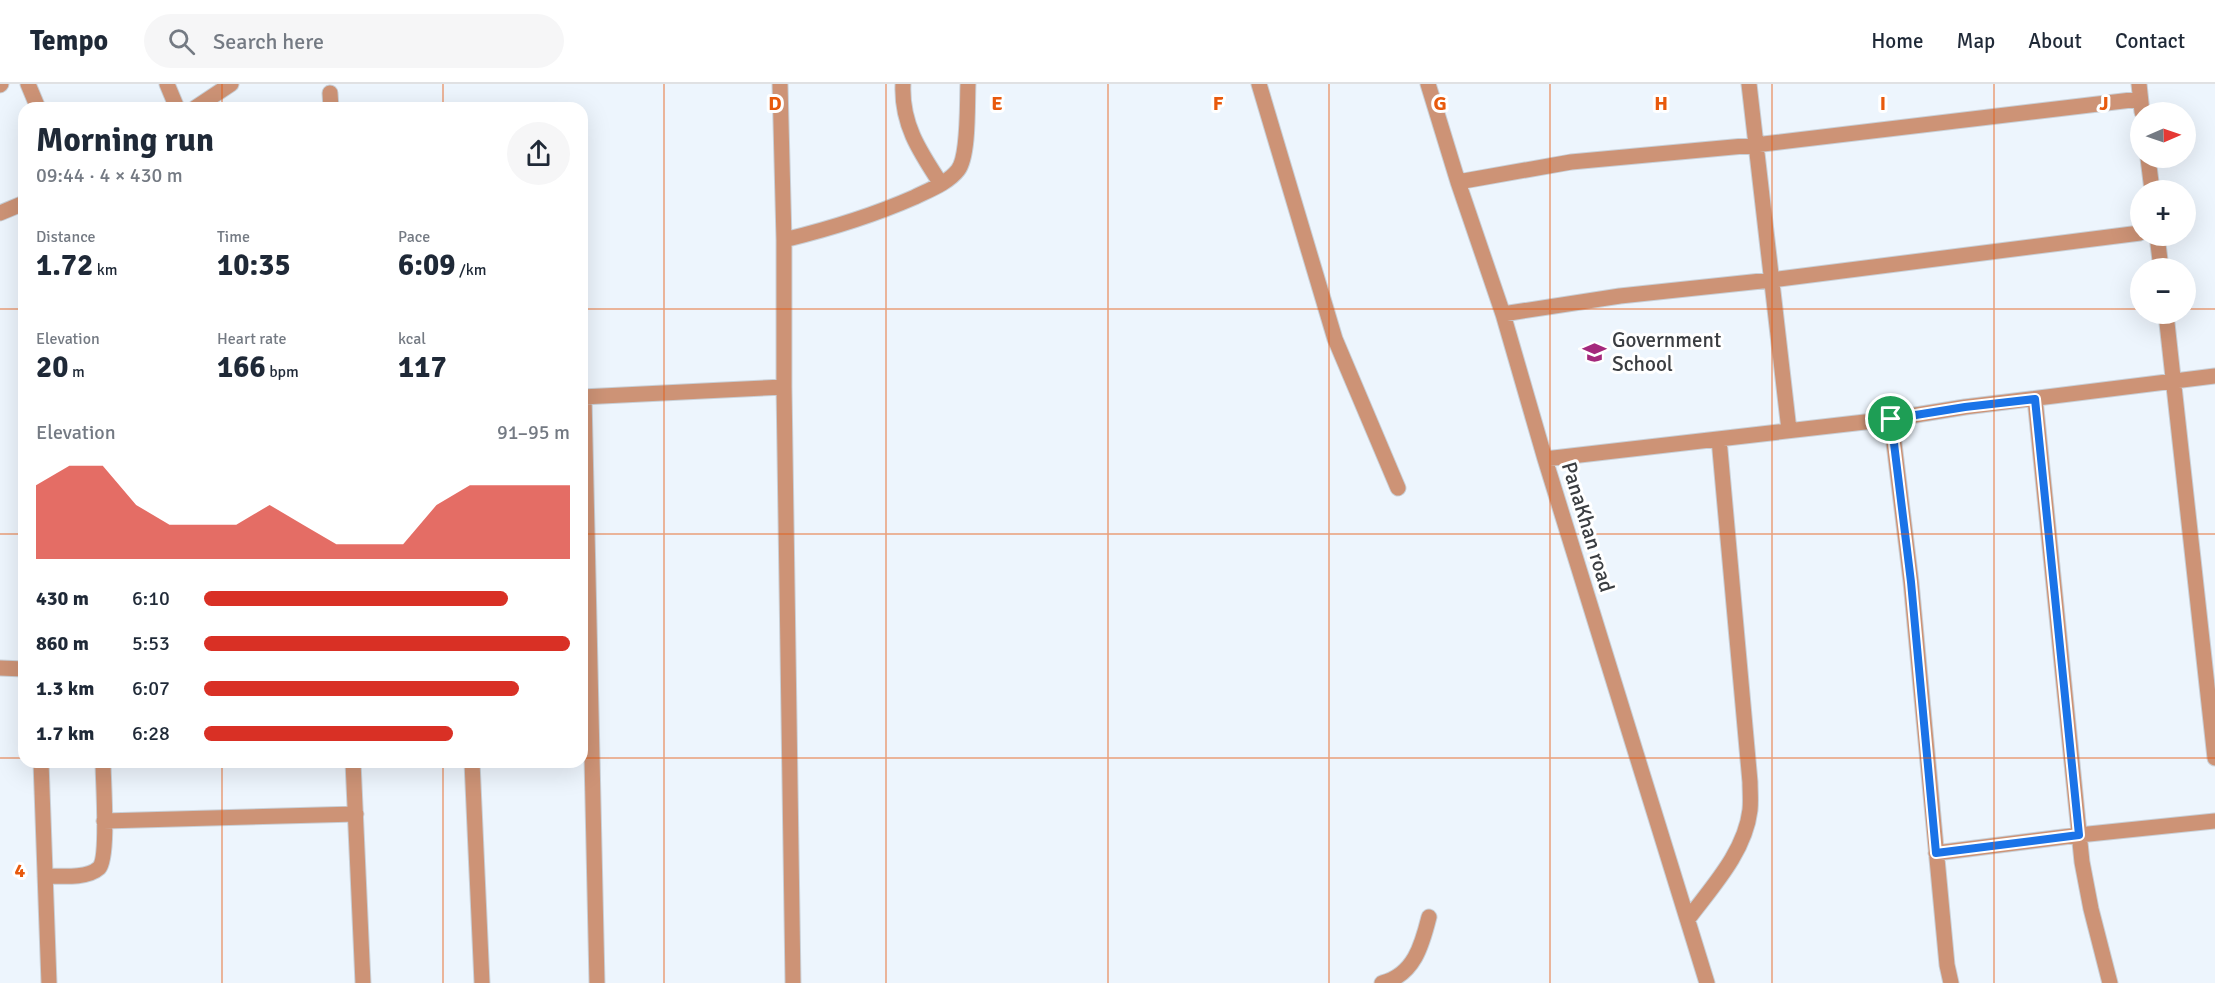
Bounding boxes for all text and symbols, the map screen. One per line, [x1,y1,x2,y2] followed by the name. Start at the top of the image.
[144,14,564,68] search box
[30,24,108,58] text: Tempo
[165,25,198,58] icon: search
[213,28,324,55] text: Search here
[1871,28,1924,54] text: Home
[1957,28,1995,54] text: Map
[2028,28,2082,54] text: About
[2115,28,2185,54] text: Contact
[768,91,782,116] text: D
[991,91,1003,116] text: E
[1213,91,1224,116] text: F
[1433,91,1447,116] text: G
[1654,91,1668,116] text: H
[1880,91,1886,116] text: I
[2099,91,2109,116] text: J
[2130,102,2196,168] north arrow
[2130,102,2196,324] map controls
[36,120,214,161] text: Morning run
[507,122,570,185] button: share
[36,163,183,188] text: 09:44 · 4 × 430 m
[2130,180,2196,246] button: +
[36,227,96,247] text: Distance
[217,227,250,247] text: Time
[398,227,430,247] text: Pace
[36,247,93,284] text: 1.72
[217,247,291,284] text: 10:35
[398,247,455,284] text: 6:09
[2130,258,2196,324] button: −
[93,260,118,280] text: km
[455,260,487,280] text: /km
[1612,327,1721,377] place label: Government School
[36,329,100,349] text: Elevation
[217,329,286,349] text: Heart rate
[398,329,426,349] text: kcal
[1581,339,1607,365] school or university icon: Government School
[36,349,68,386] text: 20
[217,349,266,386] text: 166
[398,349,447,386] text: 117
[68,362,85,382] text: m
[266,362,299,382] text: bpm
[1865,393,1916,444] pin
[1874,402,1907,435] icon: arrive
[36,420,116,445] text: Elevation
[497,420,570,445] text: 91–95 m
[1556,459,1620,595] street label: PanaKhan road
[36,586,89,611] text: 430 m
[132,586,170,611] text: 6:10
[36,631,89,656] text: 860 m
[132,631,170,656] text: 5:53
[36,676,94,701] text: 1.3 km
[132,676,170,701] text: 6:07
[36,721,94,746] text: 1.7 km
[132,721,170,746] text: 6:28
[15,858,26,883] text: 4

